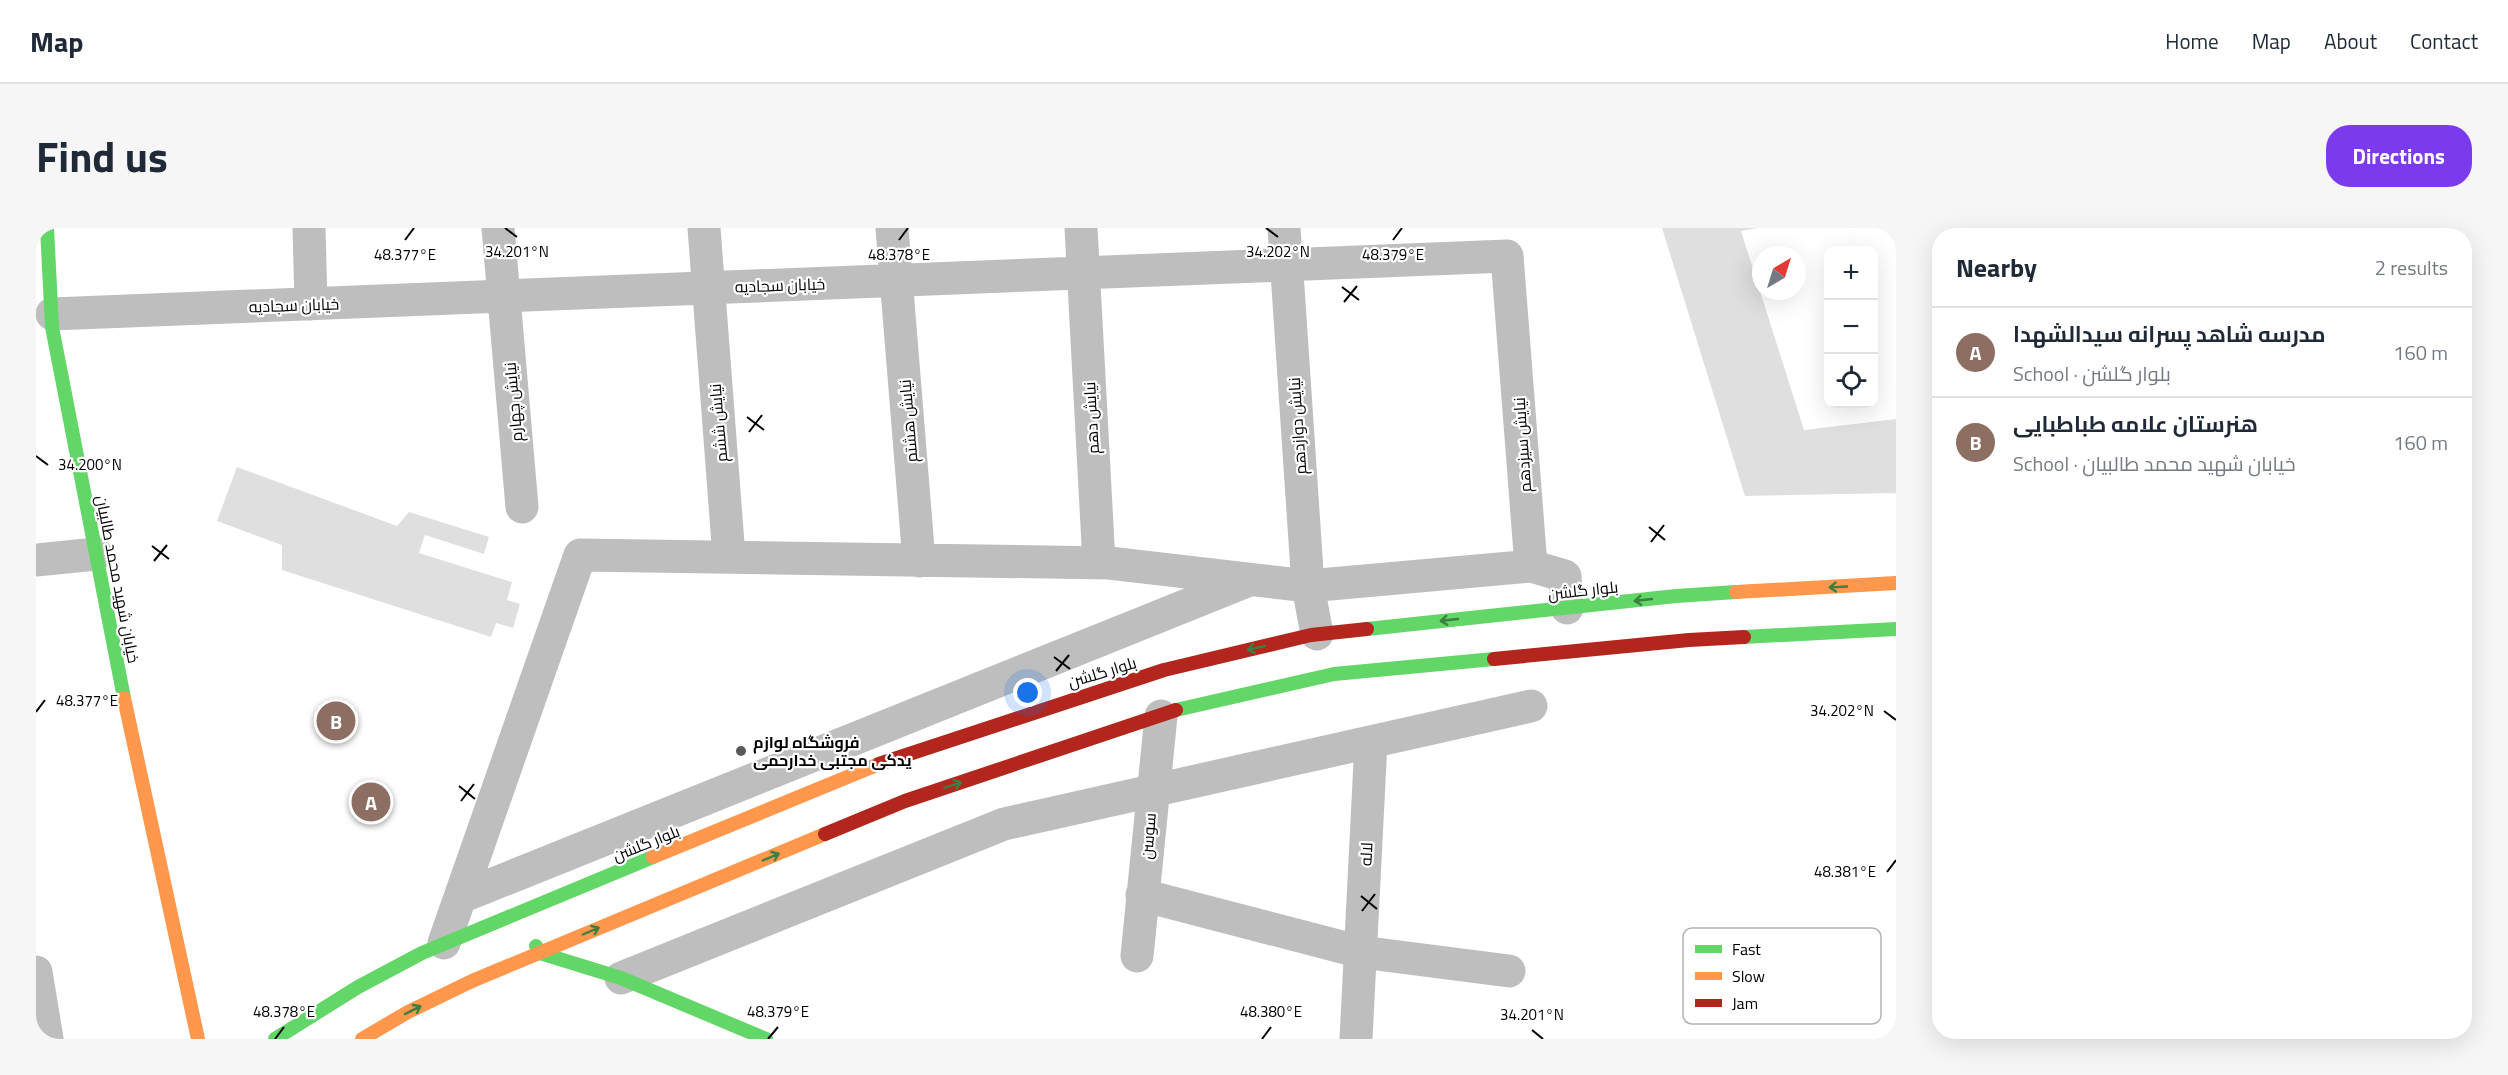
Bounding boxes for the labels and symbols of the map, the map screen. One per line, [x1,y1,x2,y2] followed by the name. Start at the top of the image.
[485,240,549,263] text: 34.201°N
[1246,240,1310,263] text: 34.202°N
[374,243,436,266] text: 48.377°E
[868,243,930,266] text: 48.378°E
[1362,243,1424,266] text: 48.379°E
[1752,246,1806,300] north arrow
[734,271,826,299] street label: خیابان سجادیه
[248,291,340,319] street label: خیابان سجادیه
[498,361,528,443] street label: نیایش چهارم
[1282,377,1312,475] street label: نیایش دوازدهم
[892,379,924,463] street label: نیایش هشتم
[1077,381,1105,455] street label: نیایش دهم
[703,383,733,463] street label: نیایش ششم
[1507,397,1537,493] street label: نیایش سیزدهم
[58,453,122,476] text: 34.200°N
[90,493,146,665] street label: خیابان شهید محمد طالبیان
[1547,574,1619,606] street label: بلوار گلشن
[1828,581,1848,592] one-way arrow
[1634,595,1654,606] one-way arrow
[1440,615,1460,626] one-way arrow
[1247,642,1266,654] one-way arrow
[1065,650,1139,694] street label: بلوار گلشن
[1013,678,1042,707] your location
[56,689,118,712] text: 48.377°E
[316,698,356,744] pin: B
[1810,699,1874,722] text: 34.202°N
[753,730,912,772] place label: فروشگاه لوازم یدکی مجتبی خدارحمی
[734,744,748,758] marker: فروشگاه لوازم یدکی مجتبی خدارحمی
[943,779,962,790] one-way arrow
[352,780,390,824] pin: A
[1134,812,1162,860] street label: سوسن
[609,819,683,867] street label: بلوار گلشن
[1353,841,1379,867] street label: لاله
[762,851,780,862] one-way arrow
[1814,860,1876,883] text: 48.381°E
[582,925,600,936] one-way arrow
[1683,928,1881,1024] legend
[1732,937,1761,961] text: Fast
[1732,964,1765,988] text: Slow
[1732,991,1758,1015] text: Jam
[253,1000,315,1023] text: 48.378°E
[747,1000,809,1023] text: 48.379°E
[1240,1000,1302,1023] text: 48.380°E
[1500,1003,1564,1026] text: 34.201°N
[403,1004,421,1015] one-way arrow

